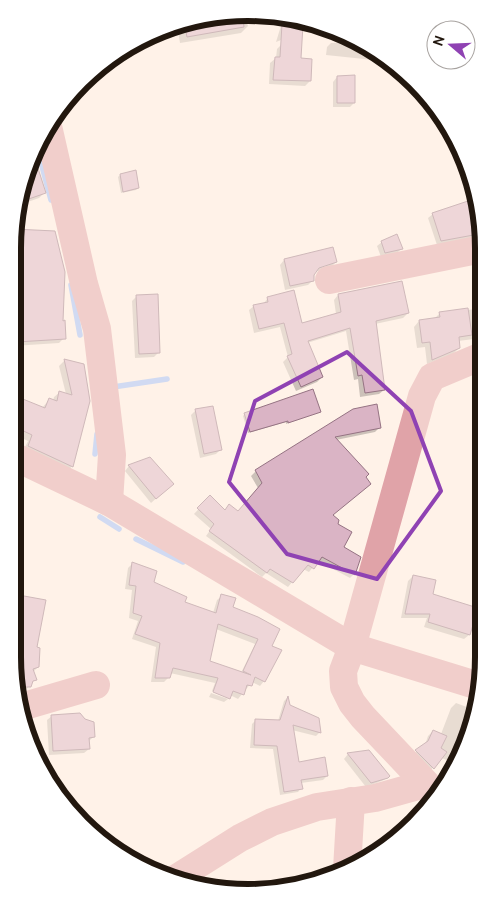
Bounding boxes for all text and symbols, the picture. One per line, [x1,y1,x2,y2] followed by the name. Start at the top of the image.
[426,20,476,70] north arrow
[429,33,449,48] text: N

